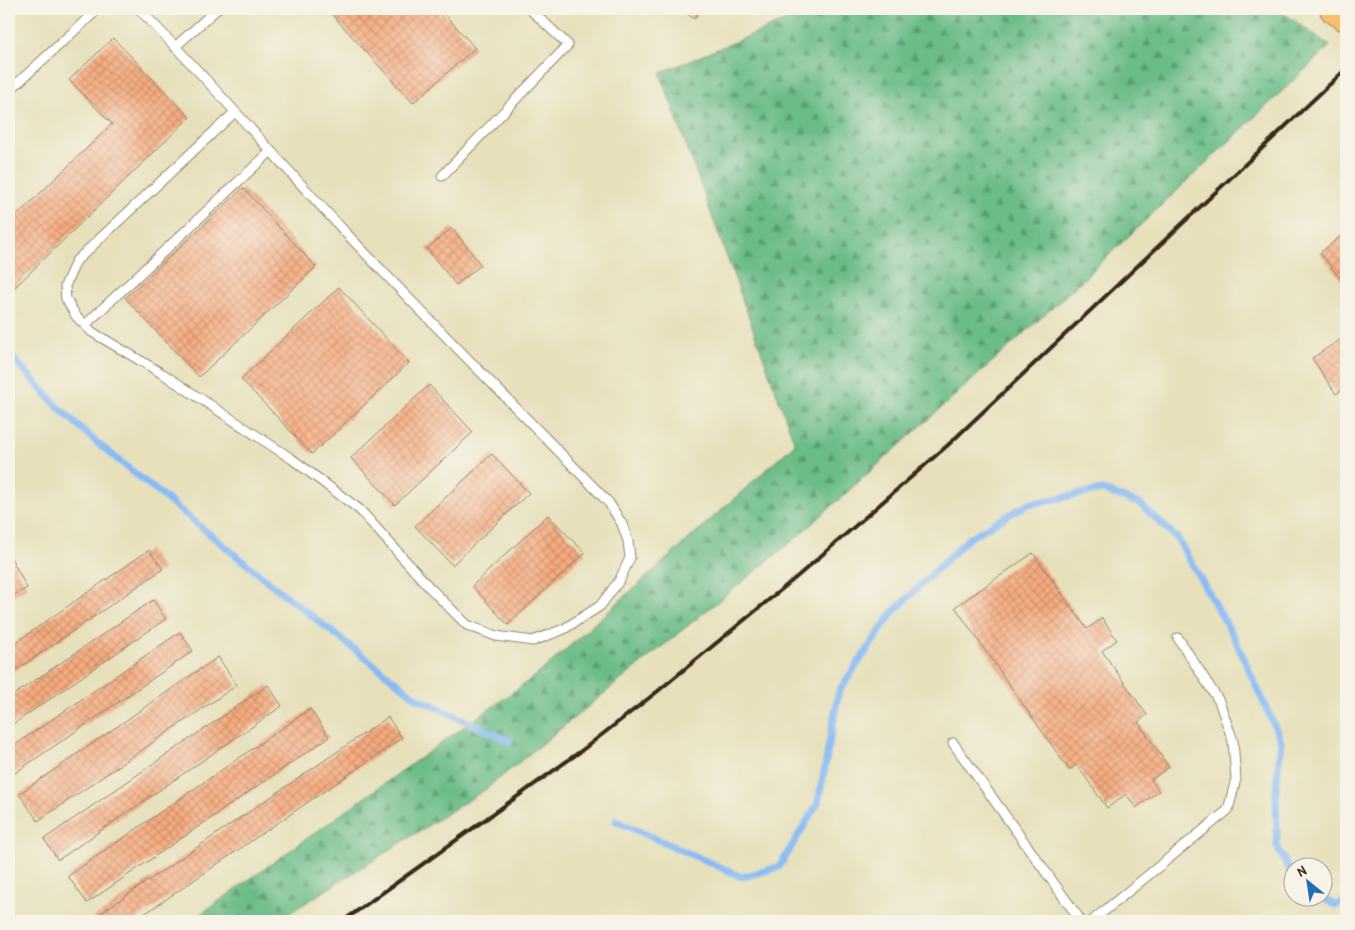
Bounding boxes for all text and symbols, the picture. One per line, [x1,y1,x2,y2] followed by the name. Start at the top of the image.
[1282,858,1332,908] north arrow
[1293,860,1310,880] text: N

